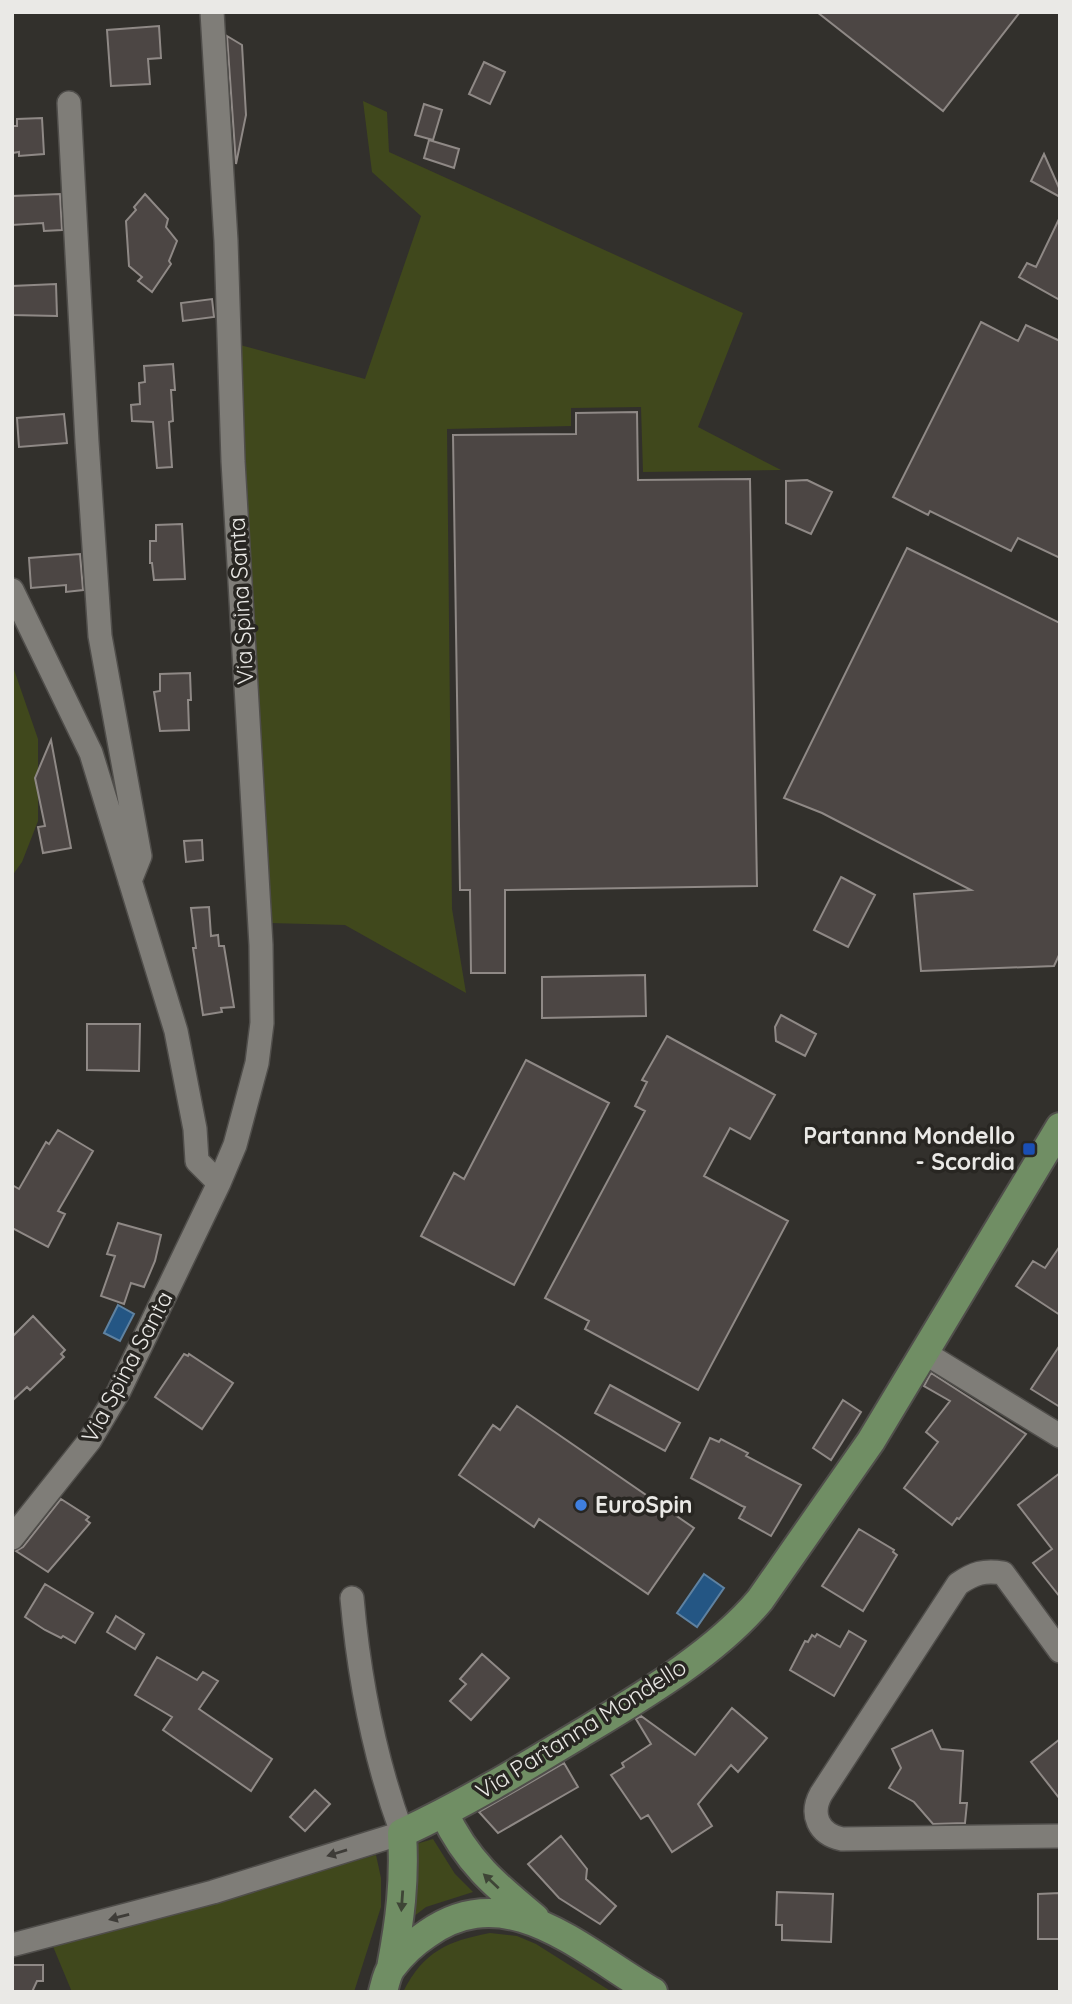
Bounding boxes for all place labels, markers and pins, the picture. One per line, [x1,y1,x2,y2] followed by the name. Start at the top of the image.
[803,1121,1015,1176] place label: Partanna Mondello - Scordia
[1021,1141,1037,1157] marker: Partanna Mondello - Scordia
[595,1490,693,1519] place label: EuroSpin
[573,1497,589,1513] marker: EuroSpin

